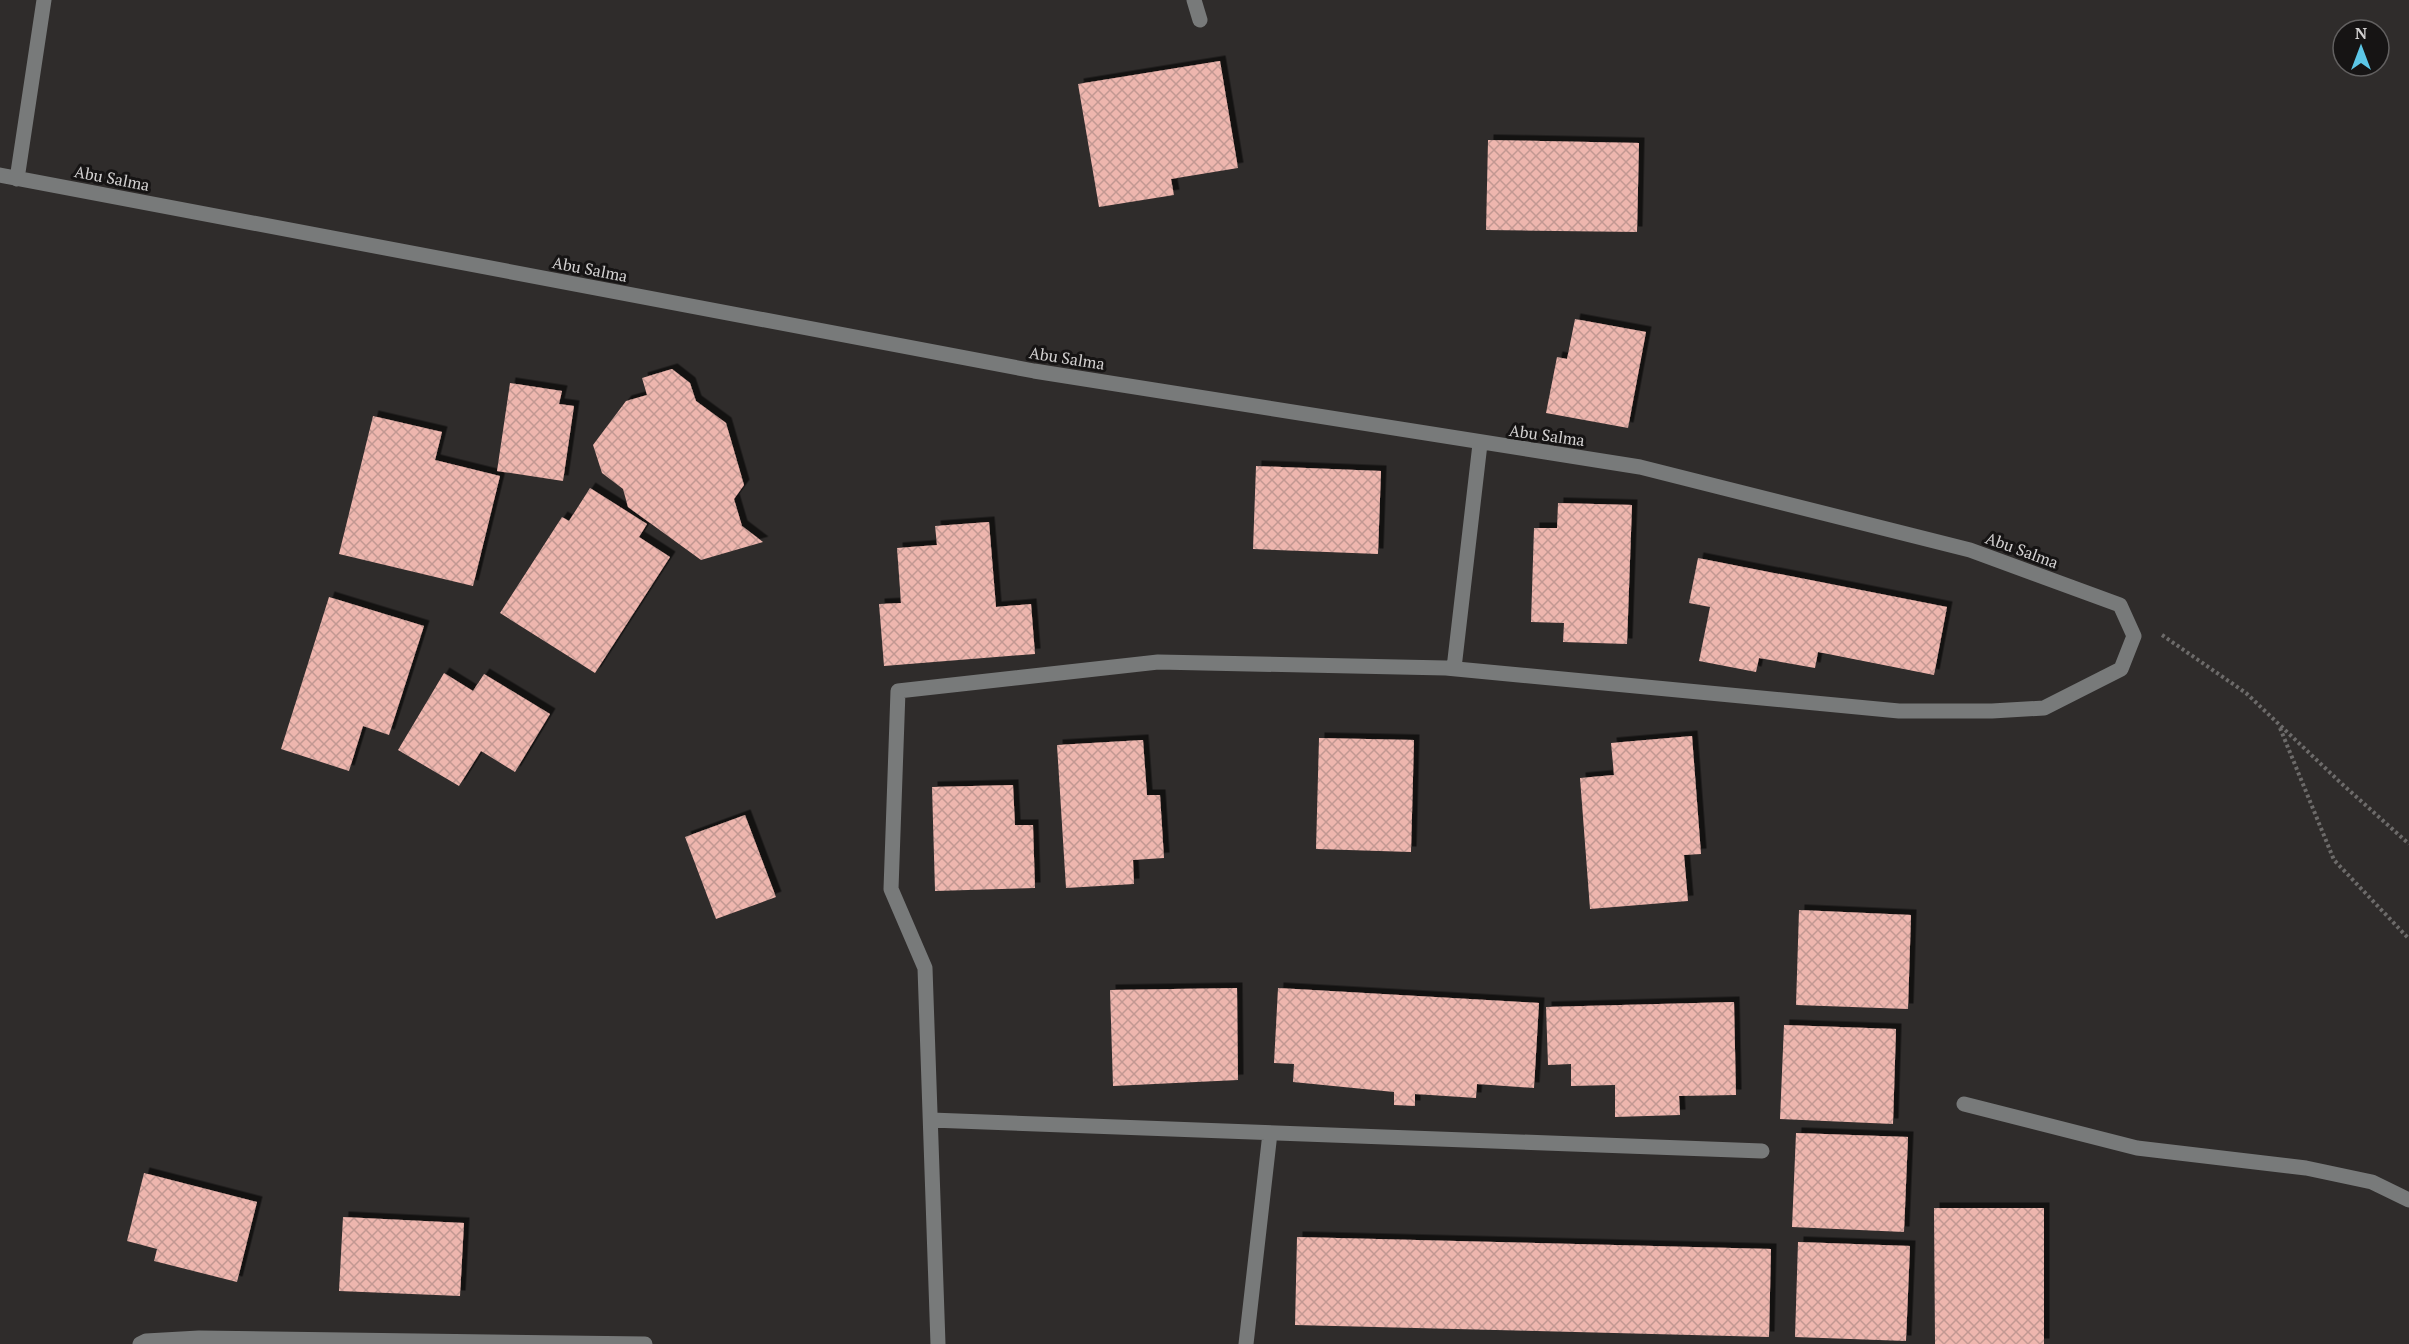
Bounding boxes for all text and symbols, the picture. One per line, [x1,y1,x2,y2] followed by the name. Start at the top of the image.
[2331,18,2391,78] north arrow
[2355,22,2367,44] text: N
[73,160,151,196] street label: Abu Salma
[551,251,629,287] street label: Abu Salma
[1028,341,1106,375] street label: Abu Salma
[1508,419,1586,451] street label: Abu Salma
[1982,527,2062,573] street label: Abu Salma

